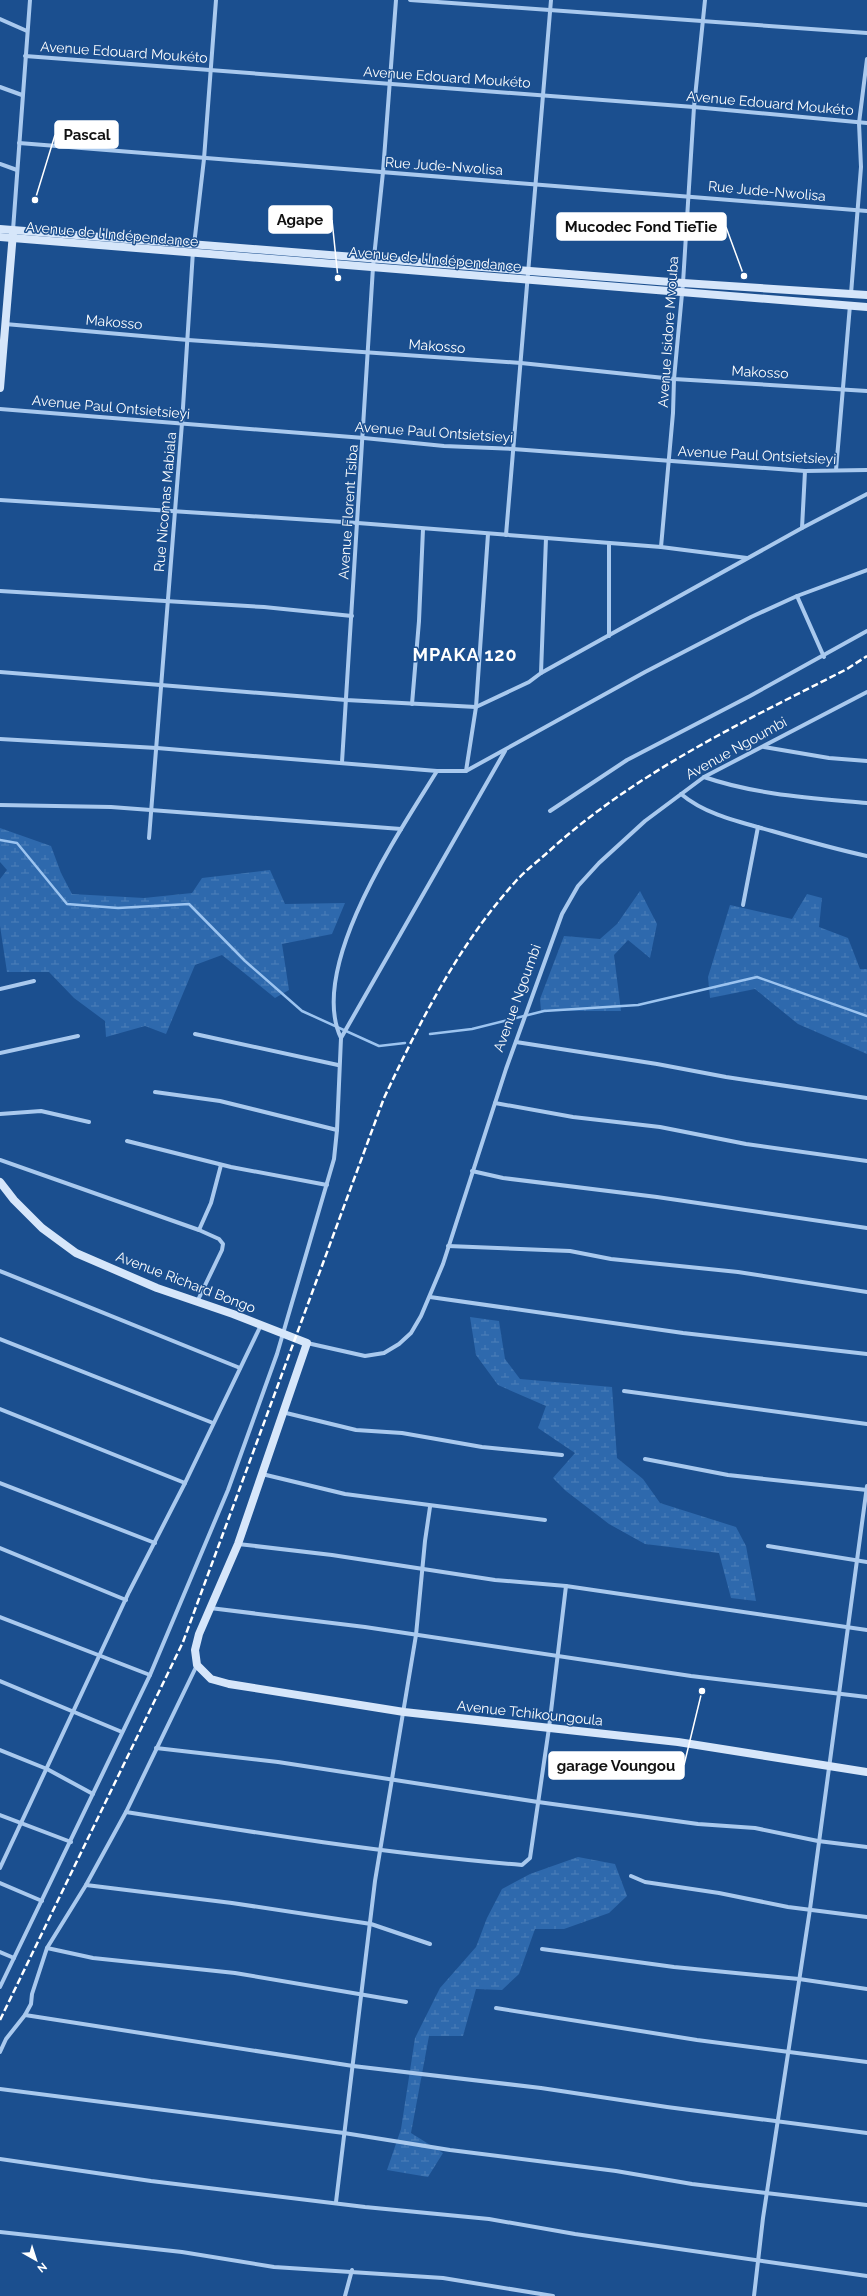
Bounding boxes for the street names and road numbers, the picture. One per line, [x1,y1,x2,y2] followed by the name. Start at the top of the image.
[40,38,208,66] street label: Avenue Edouard Moukéto
[363,63,531,91] street label: Avenue Edouard Moukéto
[686,88,854,118] street label: Avenue Edouard Moukéto
[385,154,503,178] street label: Rue Jude-Nwolisa
[707,178,827,204] street label: Rue Jude-Nwolisa
[25,218,199,250] street label: Avenue de l'Indépendance
[348,243,522,275] street label: Avenue de l'Indépendance
[655,256,681,408] street label: Avenue Isidore Mvouba
[85,312,143,332] street label: Makosso
[408,336,466,356] street label: Makosso
[731,363,789,381] street label: Makosso
[31,392,191,422] street label: Avenue Paul Ontsietsieyi
[354,418,514,446] street label: Avenue Paul Ontsietsieyi
[151,431,179,573] street label: Rue Nicomas Mabiala
[677,443,837,467] street label: Avenue Paul Ontsietsieyi
[335,444,361,580] street label: Avenue Florent Tsiba
[683,714,789,782] street label: Avenue Ngoumbi
[490,942,544,1054] street label: Avenue Ngoumbi
[114,1248,258,1316] street label: Avenue Richard Bongo
[456,1697,604,1729] street label: Avenue Tchikoungoula

